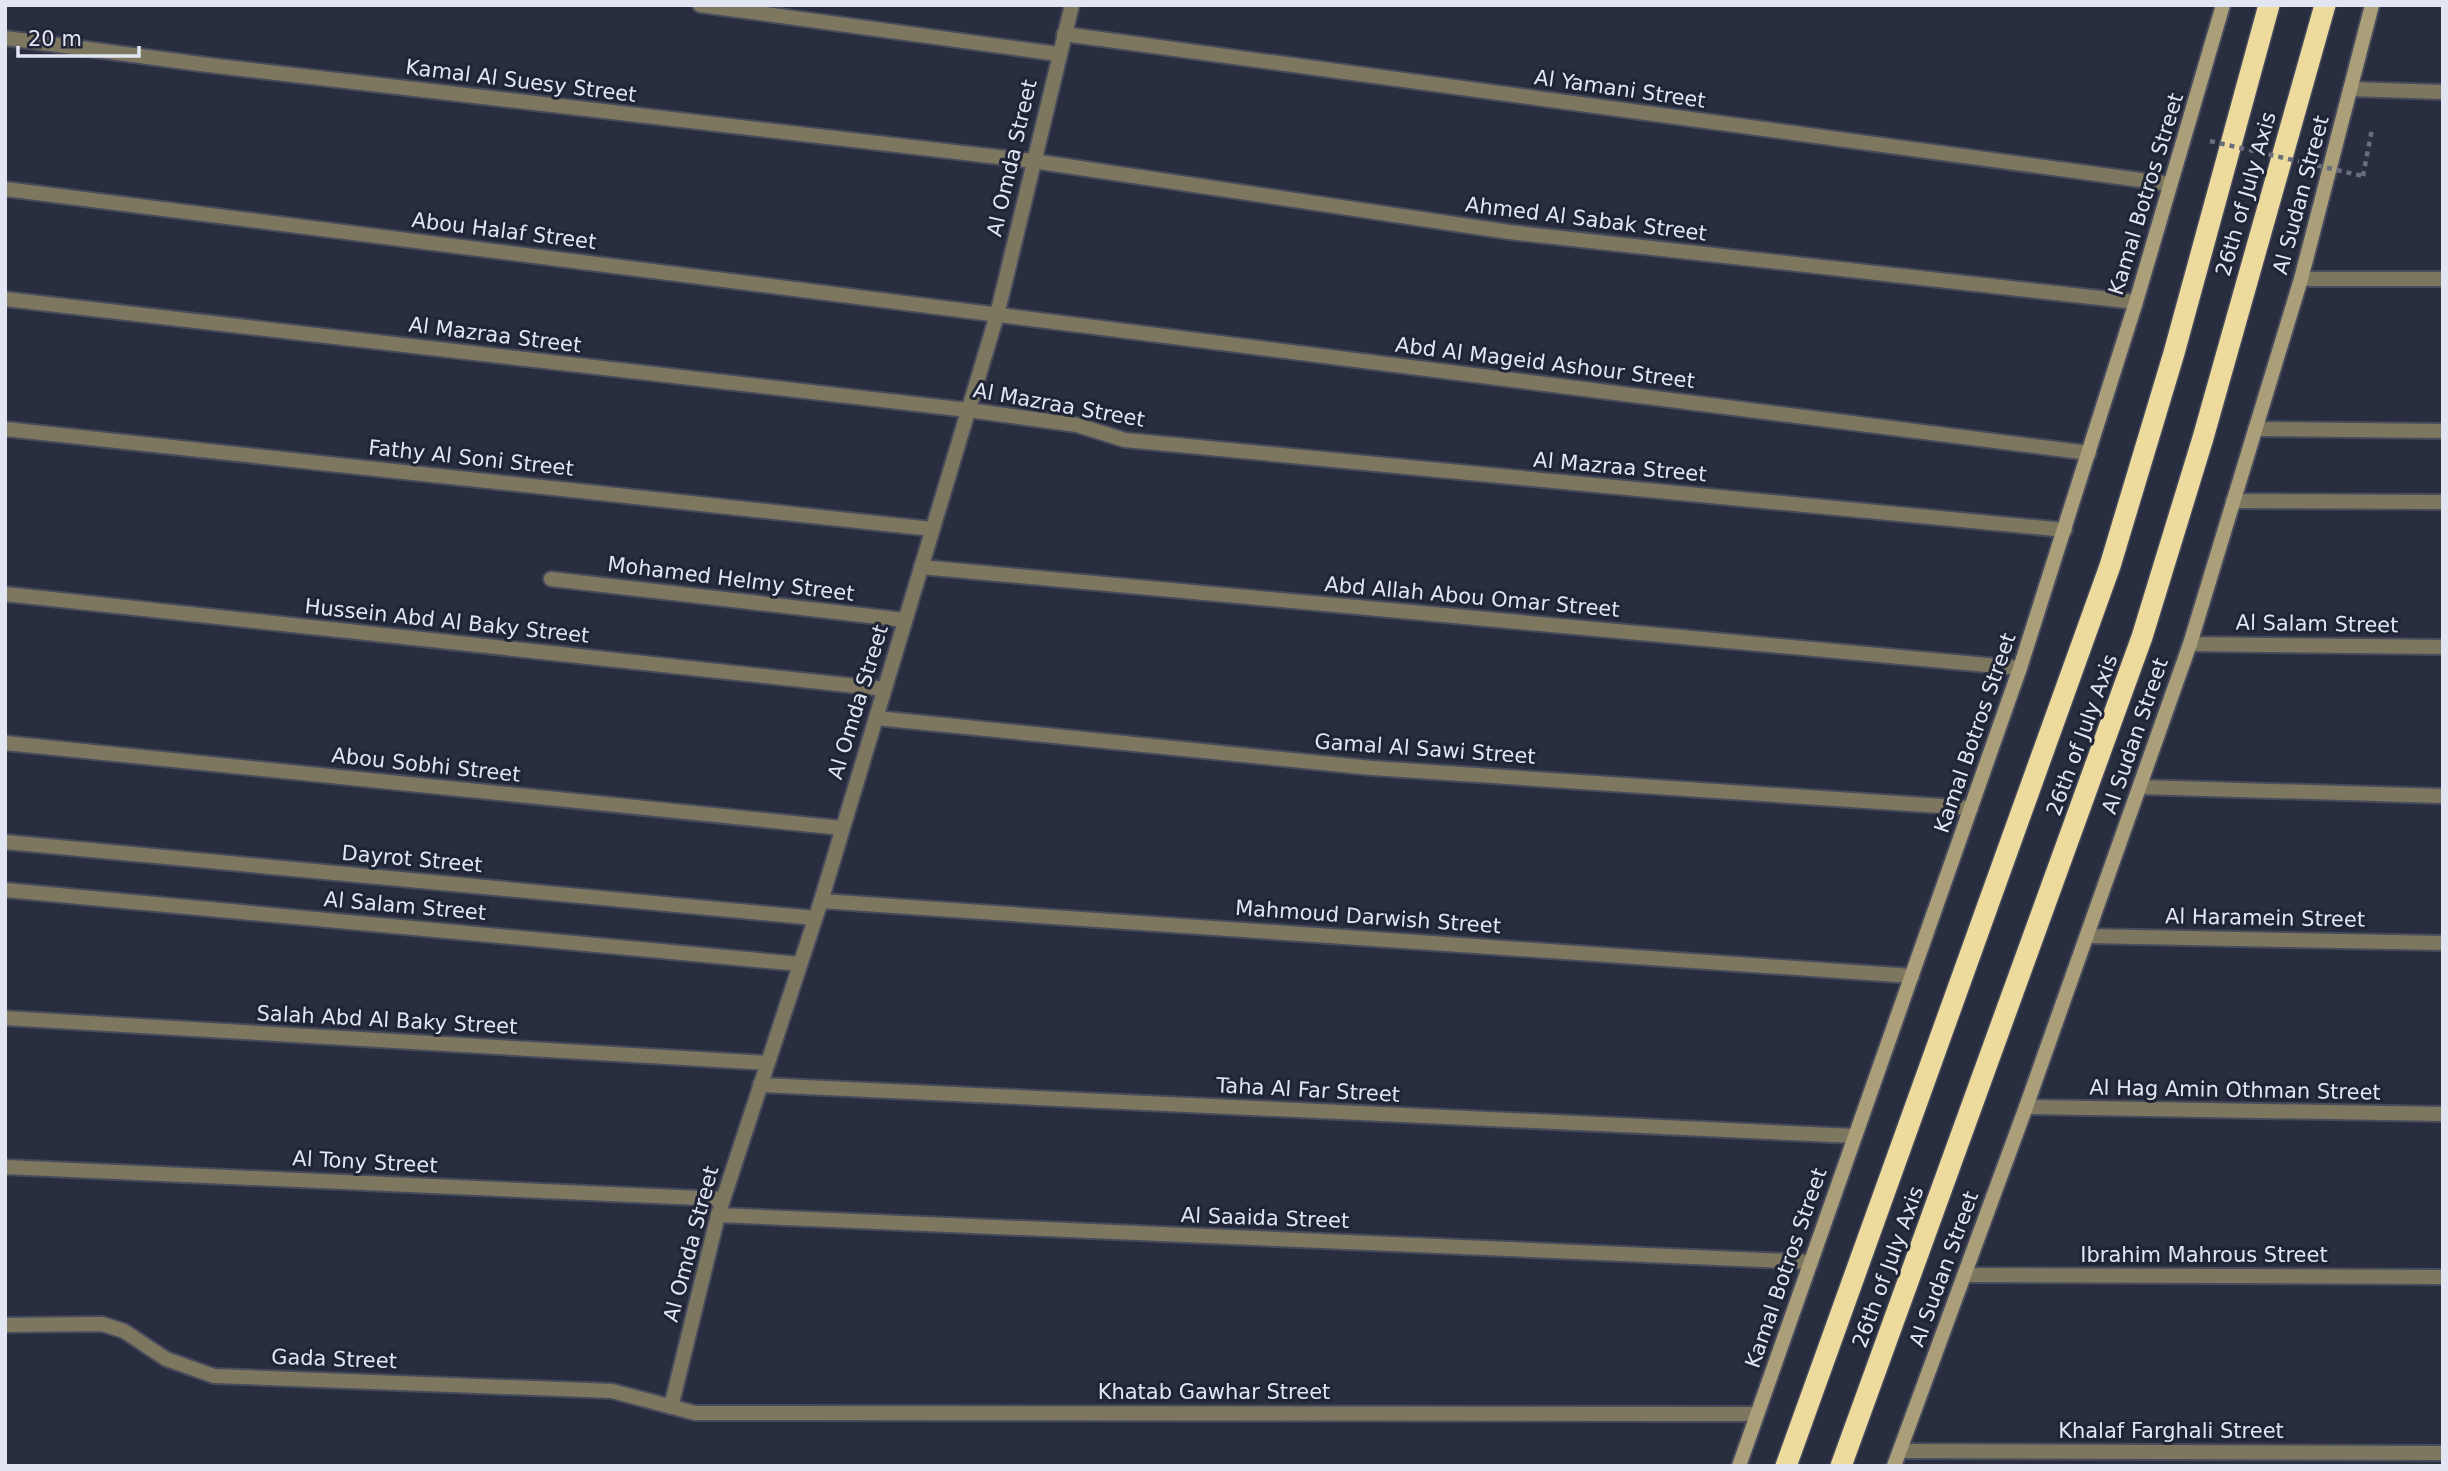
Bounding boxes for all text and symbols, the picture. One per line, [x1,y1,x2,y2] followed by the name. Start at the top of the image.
[18,14,138,58] scale bar
[28,27,82,51] text: 20 m
[404,55,638,107] street label: Kamal Al Suesy Street
[1533,65,1707,113] street label: Al Yamani Street
[982,77,1042,239] street label: Al Omda Street
[2104,90,2188,298] street label: Kamal Botros Street
[2211,109,2281,279] street label: 26th of July Axis
[2268,113,2334,277] street label: Al Sudan Street
[1464,192,1708,246] street label: Ahmed Al Sabak Street
[410,208,598,254] street label: Abou Halaf Street
[407,313,583,357] street label: Al Mazraa Street
[1394,333,1696,393] street label: Abd Al Mageid Ashour Street
[971,378,1147,432] street label: Al Mazraa Street
[367,435,575,481] street label: Fathy Al Soni Street
[1532,447,1708,487] street label: Al Mazraa Street
[606,552,856,606] street label: Mohamed Helmy Street
[1323,572,1621,622] street label: Abd Allah Abou Omar Street
[304,594,590,648] street label: Hussein Abd Al Baky Street
[2235,611,2399,637] street label: Al Salam Street
[823,622,893,782] street label: Al Omda Street
[1929,630,2021,836] street label: Kamal Botros Street
[2042,651,2122,819] street label: 26th of July Axis
[2097,655,2173,817] street label: Al Sudan Street
[1314,729,1536,769] street label: Gamal Al Sawi Street
[330,743,522,787] street label: Abou Sobhi Street
[341,841,483,877] street label: Dayrot Street
[323,887,487,925] street label: Al Salam Street
[1234,896,1502,938] street label: Mahmoud Darwish Street
[2165,904,2365,932] street label: Al Haramein Street
[256,1001,518,1039] street label: Salah Abd Al Baky Street
[1214,1073,1401,1107] street label: Taha Al Far Street
[2089,1075,2381,1105] street label: Al Hag Amin Othman Street
[292,1146,438,1178] street label: Al Tony Street
[659,1163,723,1325] street label: Al Omda Street
[1740,1165,1832,1371] street label: Kamal Botros Street
[1848,1183,1928,1351] street label: 26th of July Axis
[1905,1188,1983,1350] street label: Al Sudan Street
[1180,1203,1350,1233] street label: Al Saaida Street
[2080,1243,2328,1267] street label: Ibrahim Mahrous Street
[271,1345,397,1373] street label: Gada Street
[1098,1380,1330,1404] street label: Khatab Gawhar Street
[2058,1419,2284,1443] street label: Khalaf Farghali Street

